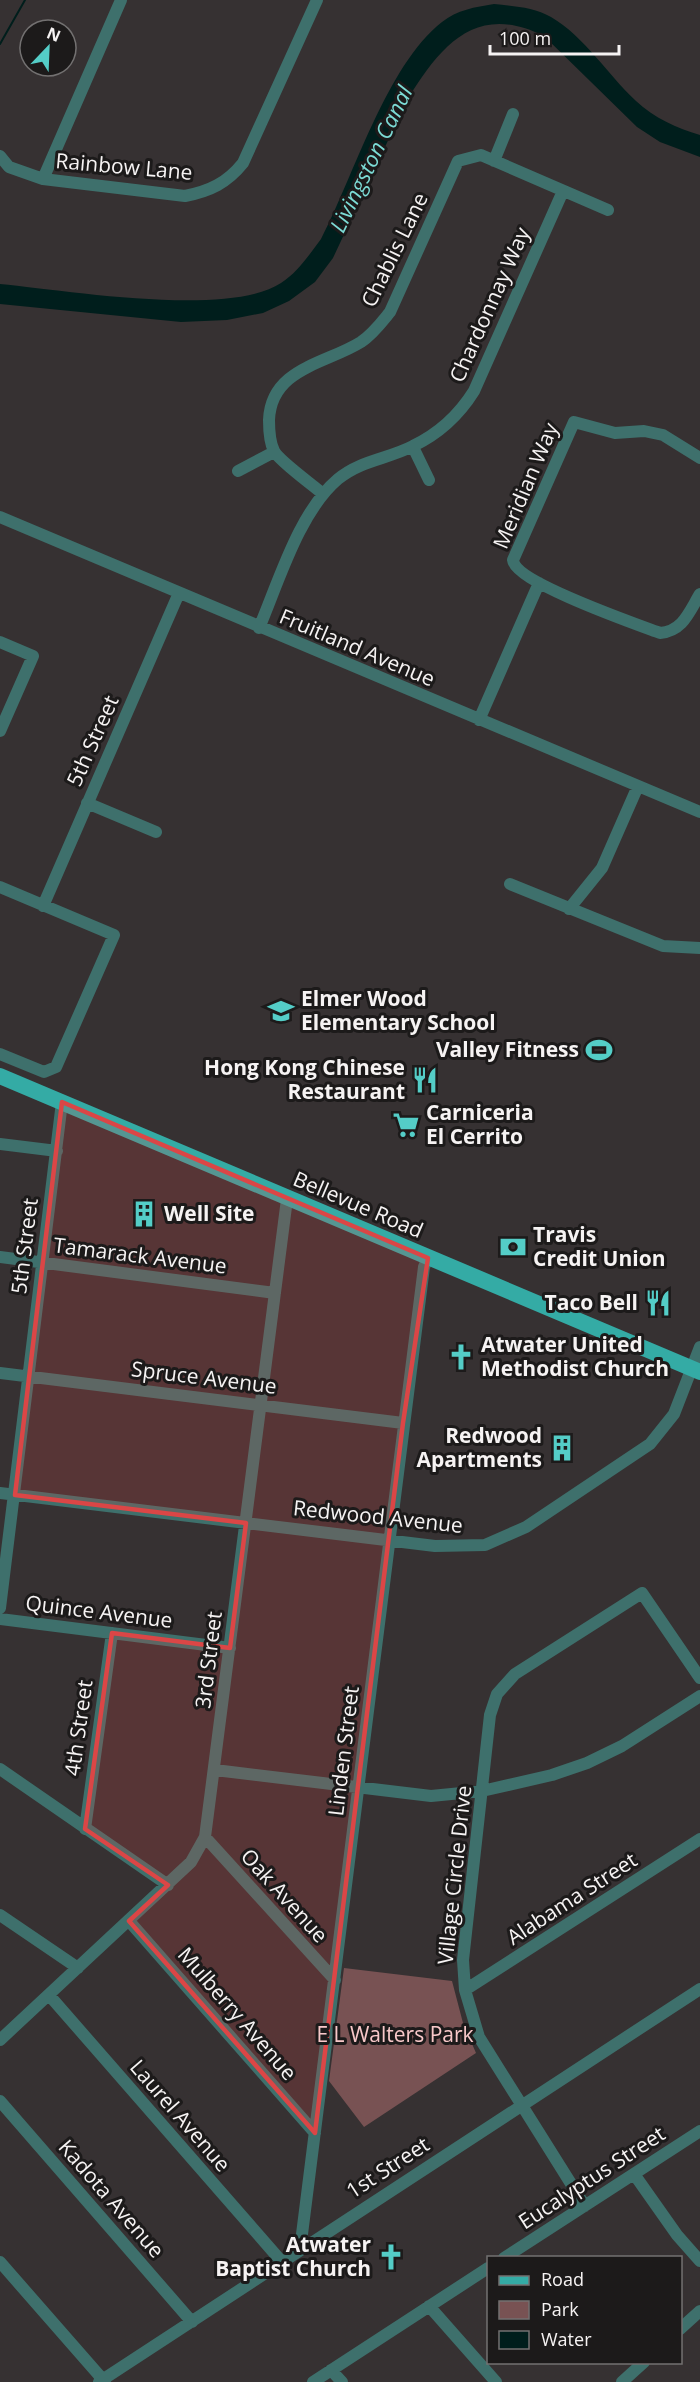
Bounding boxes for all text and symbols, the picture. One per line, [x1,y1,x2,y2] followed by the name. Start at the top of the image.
[18,18,78,78] north arrow
[490,18,619,56] scale bar
[44,22,64,47] text: N
[499,26,551,50] text: 100 m
[322,80,419,237] water label: Livingston Canal
[54,146,194,186] street label: Rainbow Lane
[354,188,434,311] street label: Chablis Lane
[442,222,536,386] street label: Chardonnay Way
[486,418,564,553] street label: Meridian Way
[275,602,439,692] street label: Fruitland Avenue
[60,691,124,790] street label: 5th Street
[301,984,496,1036] place label: Elmer Wood Elementary School
[266,996,296,1026] school or university icon: Elmer Wood Elementary School
[436,1035,579,1063] place label: Valley Fitness
[584,1035,614,1065] sports icon: Valley Fitness
[204,1053,405,1105] place label: Hong Kong Chinese Restaurant
[410,1065,440,1095] restaurant icon: Hong Kong Chinese Restaurant
[426,1098,534,1150] place label: Carniceria El Cerrito
[391,1110,421,1140] supermarket icon: Carniceria El Cerrito
[289,1164,428,1244] street label: Bellevue Road
[4,1196,44,1295] street label: 5th Street
[129,1199,159,1229] building icon: Well Site
[164,1199,254,1227] place label: Well Site
[533,1220,665,1272] place label: Travis Credit Union
[52,1230,228,1280] street label: Tamarack Avenue
[498,1232,528,1262] bank icon: Travis Credit Union
[545,1288,638,1316] place label: Taco Bell
[643,1288,673,1318] restaurant icon: Taco Bell
[481,1330,669,1382] place label: Atwater United Methodist Church
[446,1342,476,1372] church icon: Atwater United Methodist Church
[130,1354,278,1400] street label: Spruce Avenue
[417,1421,542,1473] place label: Redwood Apartments
[547,1433,577,1463] building icon: Redwood Apartments
[292,1493,464,1539] street label: Redwood Avenue
[24,1588,174,1634] street label: Quince Avenue
[188,1610,228,1710] street label: 3rd Street
[57,1678,99,1778] street label: 4th Street
[321,1684,365,1817] street label: Linden Street
[431,1784,477,1966] street label: Village Circle Drive
[235,1842,334,1948] street label: Oak Avenue
[501,1846,642,1951] street label: Alabama Street
[172,1941,303,2086] street label: Mulberry Avenue
[316,2020,474,2048] park label: E L Walters Park
[124,2053,237,2177] street label: Laurel Avenue
[513,2119,670,2235] street label: Eucalyptus Street
[341,2130,434,2204] street label: 1st Street
[53,2133,171,2263] street label: Kadota Avenue
[215,2230,371,2282] place label: Atwater Baptist Church
[376,2242,406,2272] church icon: Atwater Baptist Church
[487,2256,682,2364] legend
[541,2267,584,2291] text: Road
[541,2297,579,2321] text: Park
[541,2327,592,2351] text: Water

